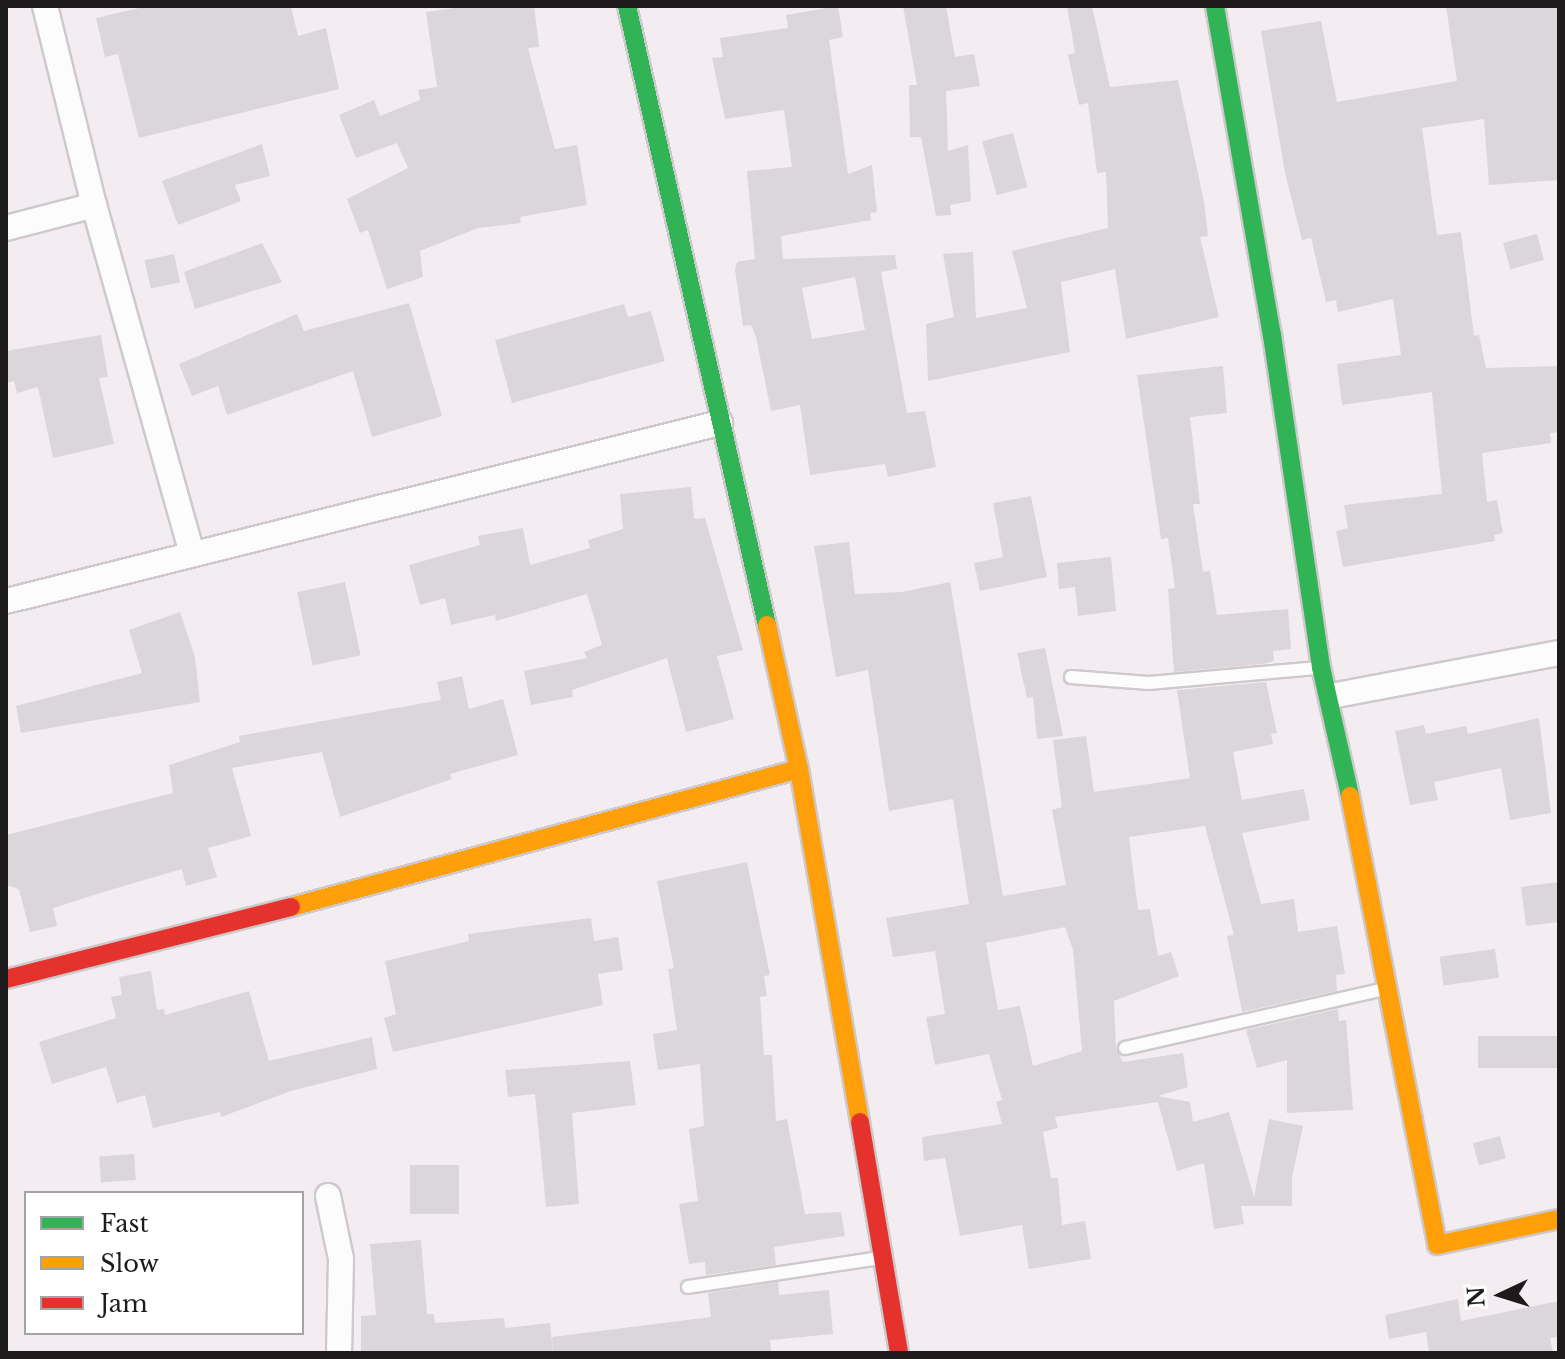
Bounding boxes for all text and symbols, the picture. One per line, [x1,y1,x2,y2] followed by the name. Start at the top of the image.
[24,1191,304,1335] legend
[100,1209,148,1238] text: Fast
[100,1249,159,1278] text: Slow
[1461,1255,1541,1335] north arrow
[1462,1285,1491,1308] text: N
[100,1289,148,1318] text: Jam

